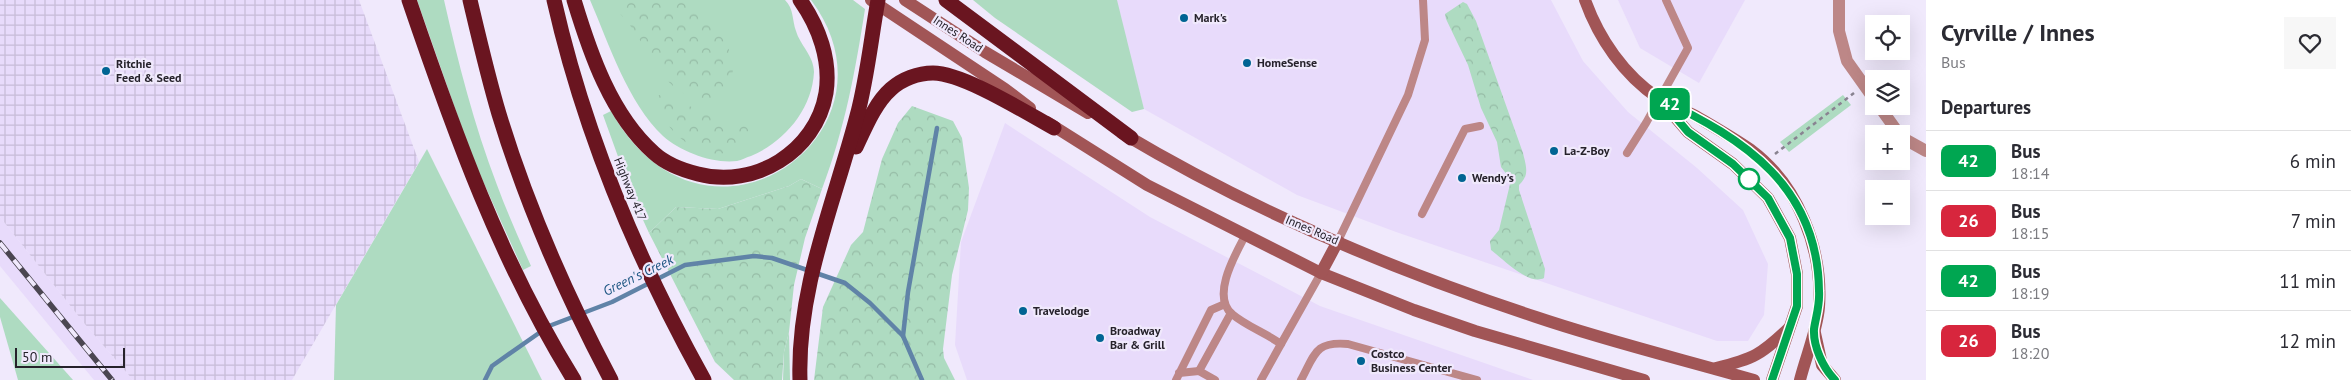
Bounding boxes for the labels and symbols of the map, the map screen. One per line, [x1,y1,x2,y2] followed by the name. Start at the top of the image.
[1194,10,1227,25] place label: Mark's
[931,12,986,55] street label: Innes Road
[1178,12,1190,24] marker: Mark's
[1257,55,1317,70] place label: HomeSense
[116,56,182,85] place label: Ritchie Feed & Seed
[1241,57,1253,69] marker: HomeSense
[100,65,112,77] marker: Ritchie Feed & Seed
[1648,88,1692,120] line badge: 42
[1564,143,1610,158] place label: La-Z-Boy
[1548,145,1560,157] marker: La-Z-Boy
[611,155,650,223] street label: Highway 417
[1738,168,1760,190] unlabelled marker
[1472,170,1514,185] place label: Wendy's
[1456,172,1468,184] marker: Wendy's
[1283,212,1341,247] street label: Innes Road
[600,250,677,300] water label: Green's Creek
[1033,303,1089,318] place label: Travelodge
[1017,305,1029,317] marker: Travelodge
[1110,323,1165,352] place label: Broadway Bar & Grill
[1094,332,1106,344] marker: Broadway Bar & Grill
[15,345,125,368] scale bar
[1371,346,1453,375] place label: Costco Business Center
[1355,355,1367,367] marker: Costco Business Center

